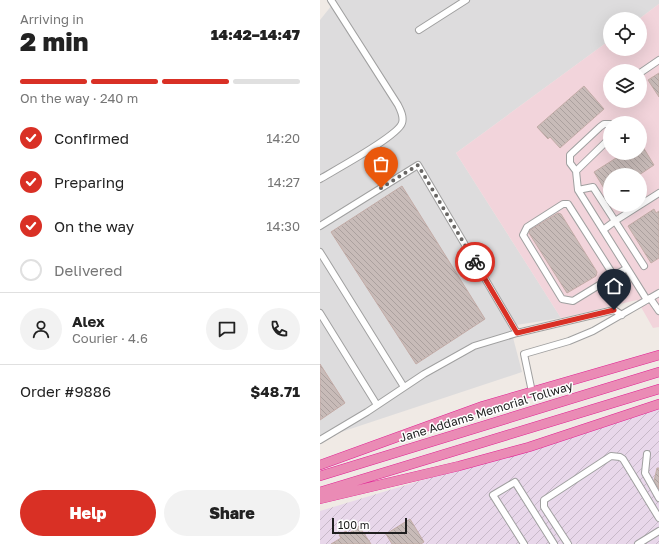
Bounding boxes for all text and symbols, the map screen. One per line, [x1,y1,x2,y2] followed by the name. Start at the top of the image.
[20,11,84,27] text: Arriving in
[603,12,647,212] map controls
[603,12,647,56] button: locate
[211,25,300,43] text: 14:42–14:47
[20,26,88,57] text: 2 min
[603,64,647,108] button: layers
[20,90,138,106] text: On the way · 240 m
[603,116,647,160] button: +
[20,127,42,149] icon: check
[54,129,129,147] text: Confirmed
[266,130,300,146] text: 14:20
[364,147,398,188] pin
[370,153,392,175] icon: bag
[603,168,647,212] button: −
[20,171,42,193] icon: check
[54,173,124,191] text: Preparing
[267,174,300,190] text: 14:27
[20,215,42,237] icon: check
[54,217,134,235] text: On the way
[266,218,300,234] text: 14:30
[455,242,495,282] courier
[464,251,486,273] icon: bike
[54,261,122,279] text: Delivered
[597,269,631,310] pin
[603,275,625,297] icon: home
[20,308,62,350] button: person
[206,308,248,350] button: chat
[258,308,300,350] button: phone
[72,312,105,330] text: Alex
[72,330,148,346] text: Courier · 4.6
[397,378,575,445] street label: Jane Addams Memorial Tollway
[20,382,111,400] text: Order #9886
[250,382,300,400] text: $48.71
[20,490,156,536] button: Help
[164,490,300,536] button: Share
[332,516,407,535] scale bar
[338,518,369,531] text: 100 m

